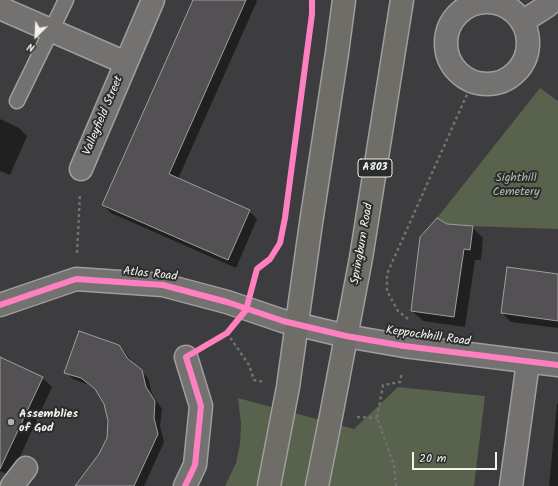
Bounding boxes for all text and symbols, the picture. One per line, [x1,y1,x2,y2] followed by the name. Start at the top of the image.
[16,16,56,56] north arrow
[24,37,38,57] text: N
[81,74,127,158] street label: Valleyfield Street
[358,159,392,177] road number: A803
[492,172,540,200] park label: Sighthill Cemetery
[349,202,377,286] street label: Springburn Road
[122,265,178,285] street label: Atlas Road
[385,324,471,350] street label: Keppochhill Road
[19,408,78,436] place label: Assemblies of God
[6,417,16,427] marker: Assemblies of God
[414,444,499,470] scale bar
[419,449,446,468] text: 20 m

